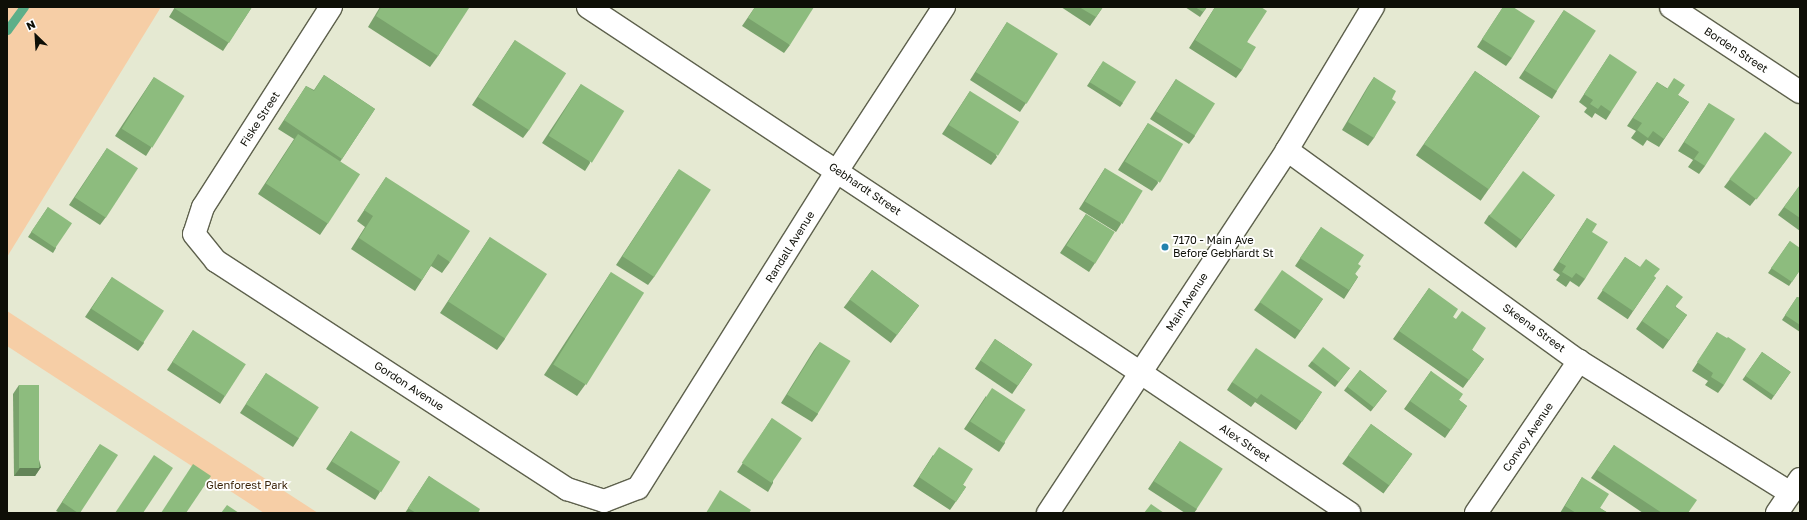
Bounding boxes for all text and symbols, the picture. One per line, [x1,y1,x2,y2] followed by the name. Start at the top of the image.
[16,16,56,56] north arrow
[24,17,37,32] text: N
[1702,24,1770,76] street label: Borden Street
[237,89,283,149] street label: Fiske Street
[826,160,904,218] street label: Gebhardt Street
[763,209,817,285] street label: Randall Avenue
[1173,234,1274,260] place label: 7170 - Main Ave Before Gebhardt St
[1160,242,1170,252] marker: 7170 - Main Ave Before Gebhardt St
[1163,270,1211,334] street label: Main Avenue
[1500,301,1568,355] street label: Skeena Street
[372,359,446,413] street label: Gordon Avenue
[1500,400,1556,474] street label: Convoy Avenue
[1217,421,1273,465] street label: Alex Street
[206,478,288,492] park label: Glenforest Park

